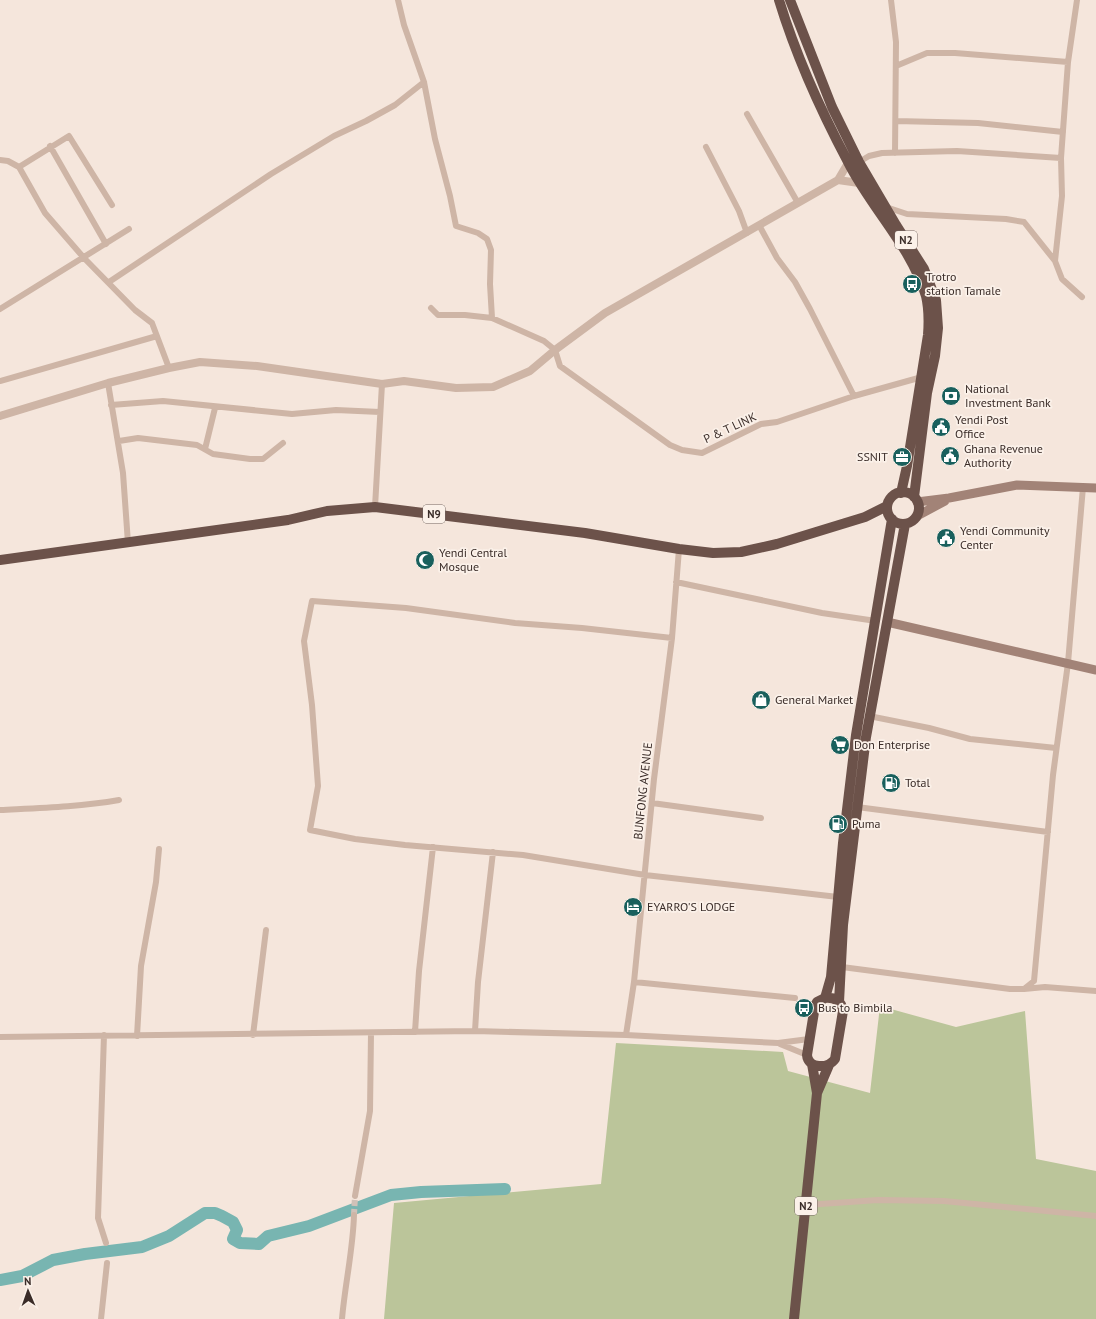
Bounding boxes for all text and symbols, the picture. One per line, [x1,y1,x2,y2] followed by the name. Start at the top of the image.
[895,231,917,249] road number: N2
[926,269,1001,298] place label: Trotro station Tamale
[901,273,923,295] bus stop icon: Trotro station Tamale
[965,381,1051,410] place label: National Investment Bank
[940,385,962,407] bank icon: National Investment Bank
[701,409,759,446] street label: P & T LINK
[955,412,1008,441] place label: Yendi Post Office
[930,416,952,438] public building icon: Yendi Post Office
[964,441,1043,470] place label: Ghana Revenue Authority
[939,445,961,467] public building icon: Ghana Revenue Authority
[891,446,913,468] office icon: SSNIT
[857,449,888,464] place label: SSNIT
[423,505,445,523] road number: N9
[960,523,1050,552] place label: Yendi Community Center
[935,527,957,549] public building icon: Yendi Community Center
[439,545,507,574] place label: Yendi Central Mosque
[414,549,436,571] mosque icon: Yendi Central Mosque
[750,689,772,711] shop icon: General Market
[775,692,853,707] place label: General Market
[829,734,851,756] supermarket icon: Don Enterprise
[854,737,930,752] place label: Don Enterprise
[630,742,655,840] street label: BUNFONG AVENUE
[880,772,902,794] fuel station icon: Total
[905,775,931,790] place label: Total
[827,813,849,835] fuel station icon: Puma
[852,816,881,831] place label: Puma
[622,896,644,918] hotel icon: EYARRO'S LODGE
[647,899,735,914] place label: EYARRO'S LODGE
[793,997,815,1019] bus stop icon: Bus to Bimbila
[818,1000,892,1015] place label: Bus to Bimbila
[795,1197,817,1215] road number: N2
[8,1271,48,1311] north arrow
[24,1274,32,1288] text: N

